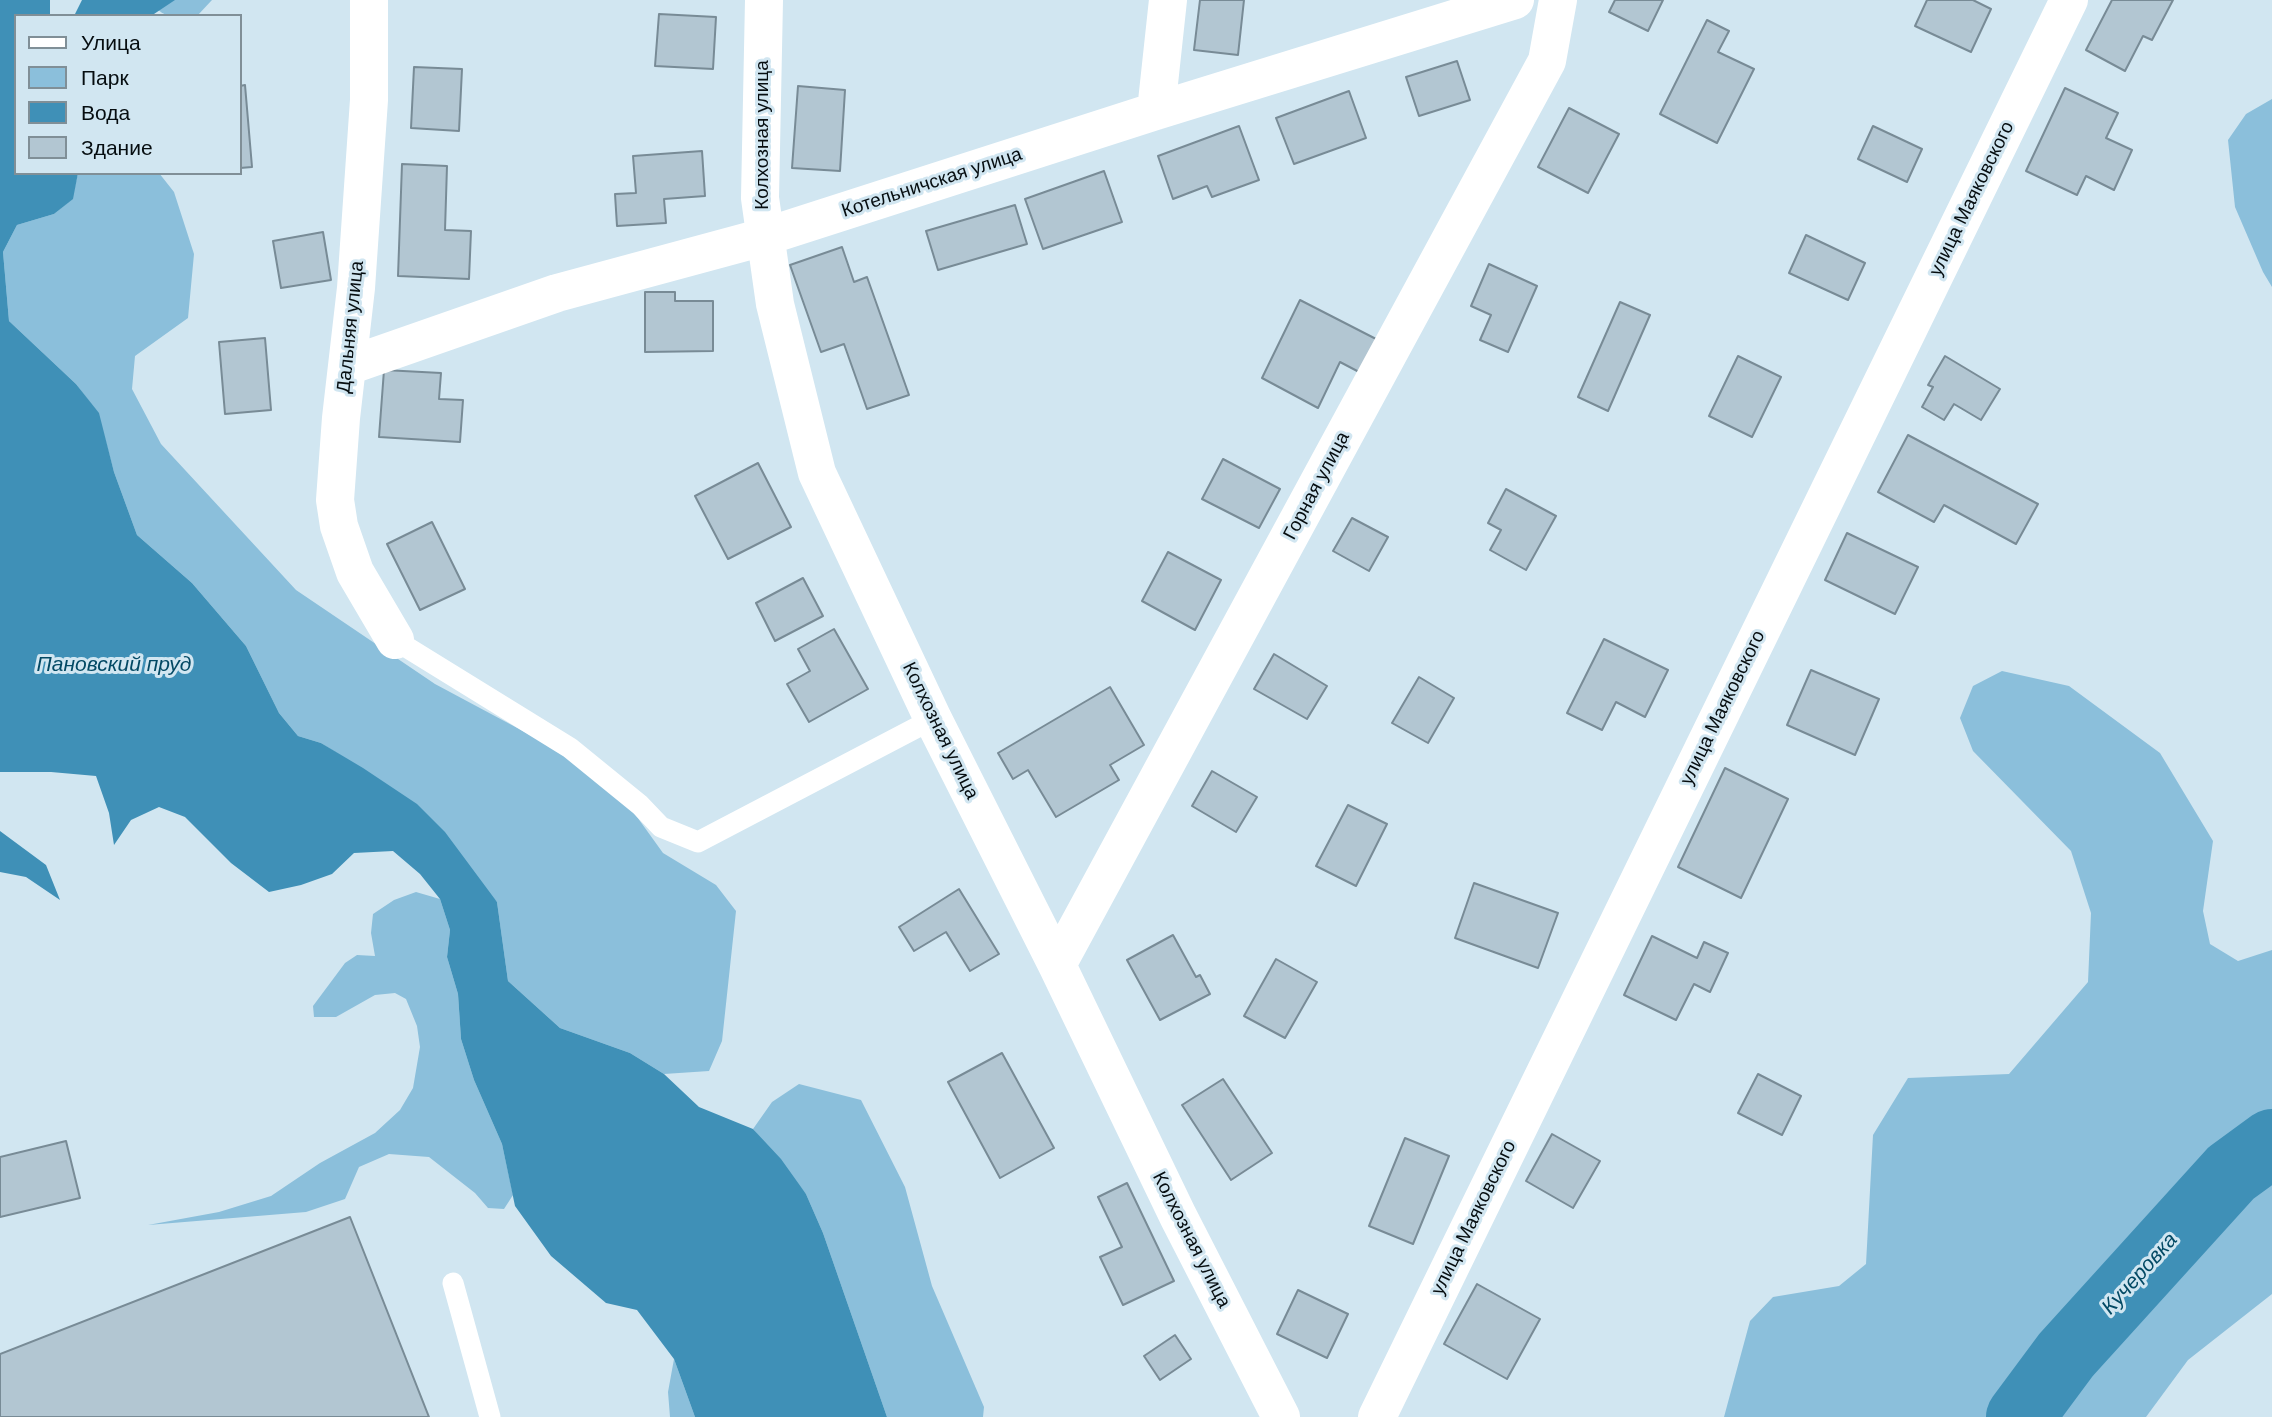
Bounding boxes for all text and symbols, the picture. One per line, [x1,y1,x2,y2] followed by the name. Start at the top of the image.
[14,14,242,175] legend
[81,31,141,54] text: Улица
[752,60,774,210] street label: Колхозная улица
[81,66,129,89] text: Парк
[81,101,130,124] text: Вода
[1925,118,2019,280] street label: улица Маяковского
[81,136,153,159] text: Здание
[839,143,1025,223] street label: Котельничская улица
[333,260,369,394] street label: Дальняя улица
[1279,428,1355,544] street label: Горная улица
[1676,627,1770,789] street label: улица Маяковского
[37,652,191,678] water label: Пановский пруд
[897,659,983,803] street label: Колхозная улица
[1427,1137,1521,1299] street label: улица Маяковского
[1147,1168,1235,1312] street label: Колхозная улица
[2097,1228,2183,1320] water label: Кучеровка

